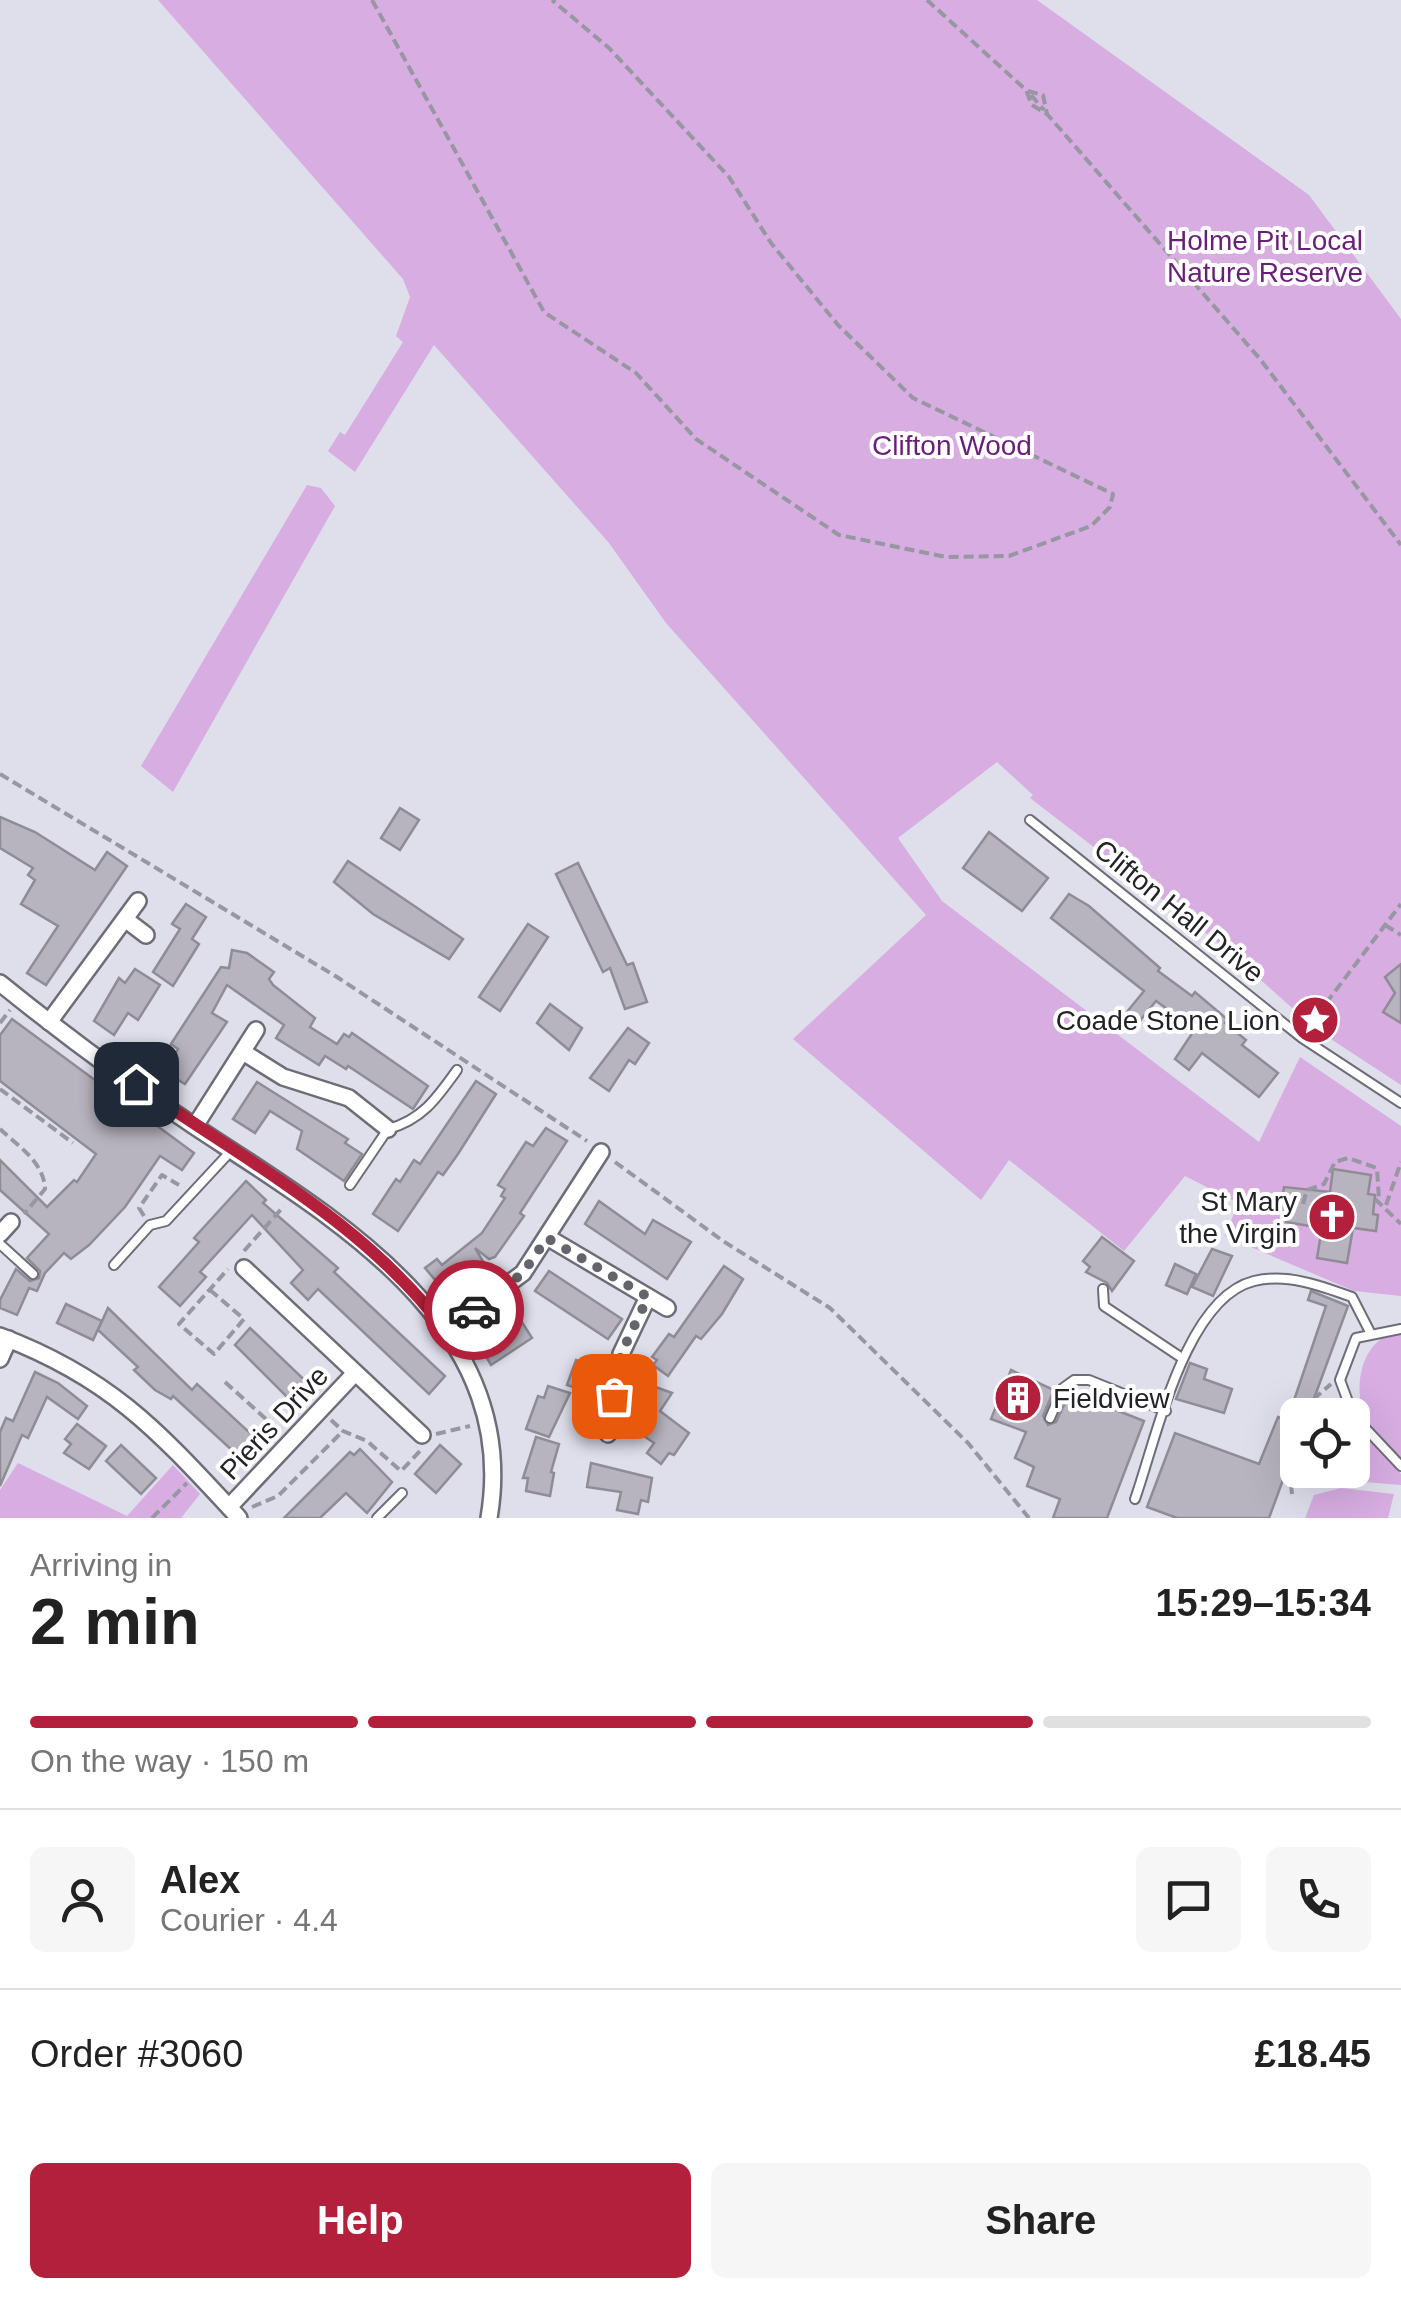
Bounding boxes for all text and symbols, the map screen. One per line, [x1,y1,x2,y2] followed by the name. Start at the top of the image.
[1167,225,1363,288] park label: Holme Pit Local Nature Reserve
[872,430,1032,461] park label: Clifton Wood
[1088,833,1270,989] street label: Clifton Hall Drive
[1289,994,1341,1046] place icon: Coade Stone Lion
[1056,1005,1280,1036] place label: Coade Stone Lion
[94,1042,179,1127] pin
[109,1057,164,1112] icon: home
[1179,1186,1297,1249] place label: St Mary the Virgin
[1306,1191,1358,1243] church icon: St Mary the Virgin
[424,1260,524,1360] courier
[447,1283,502,1338] icon: car
[572,1354,657,1439] pin
[214,1360,334,1486] street label: Pieris Drive
[587,1369,642,1424] icon: bag
[992,1372,1044,1424] building icon: Fieldview
[1053,1383,1170,1414] place label: Fieldview
[1280,1398,1370,1488] map controls
[1280,1398,1370,1488] button: locate
[30,1547,172,1583] text: Arriving in
[1155,1582,1371,1624] text: 15:29–15:34
[30,1585,200,1658] text: 2 min
[30,1743,309,1779] text: On the way · 150 m
[30,1847,135,1952] button: person
[1136,1847,1241,1952] button: chat
[1266,1847,1371,1952] button: phone
[160,1859,240,1901] text: Alex
[160,1902,338,1938] text: Courier · 4.4
[30,2033,243,2075] text: Order #3060
[1255,2033,1371,2075] text: £18.45
[30,2163,691,2278] button: Help
[711,2163,1371,2278] button: Share

